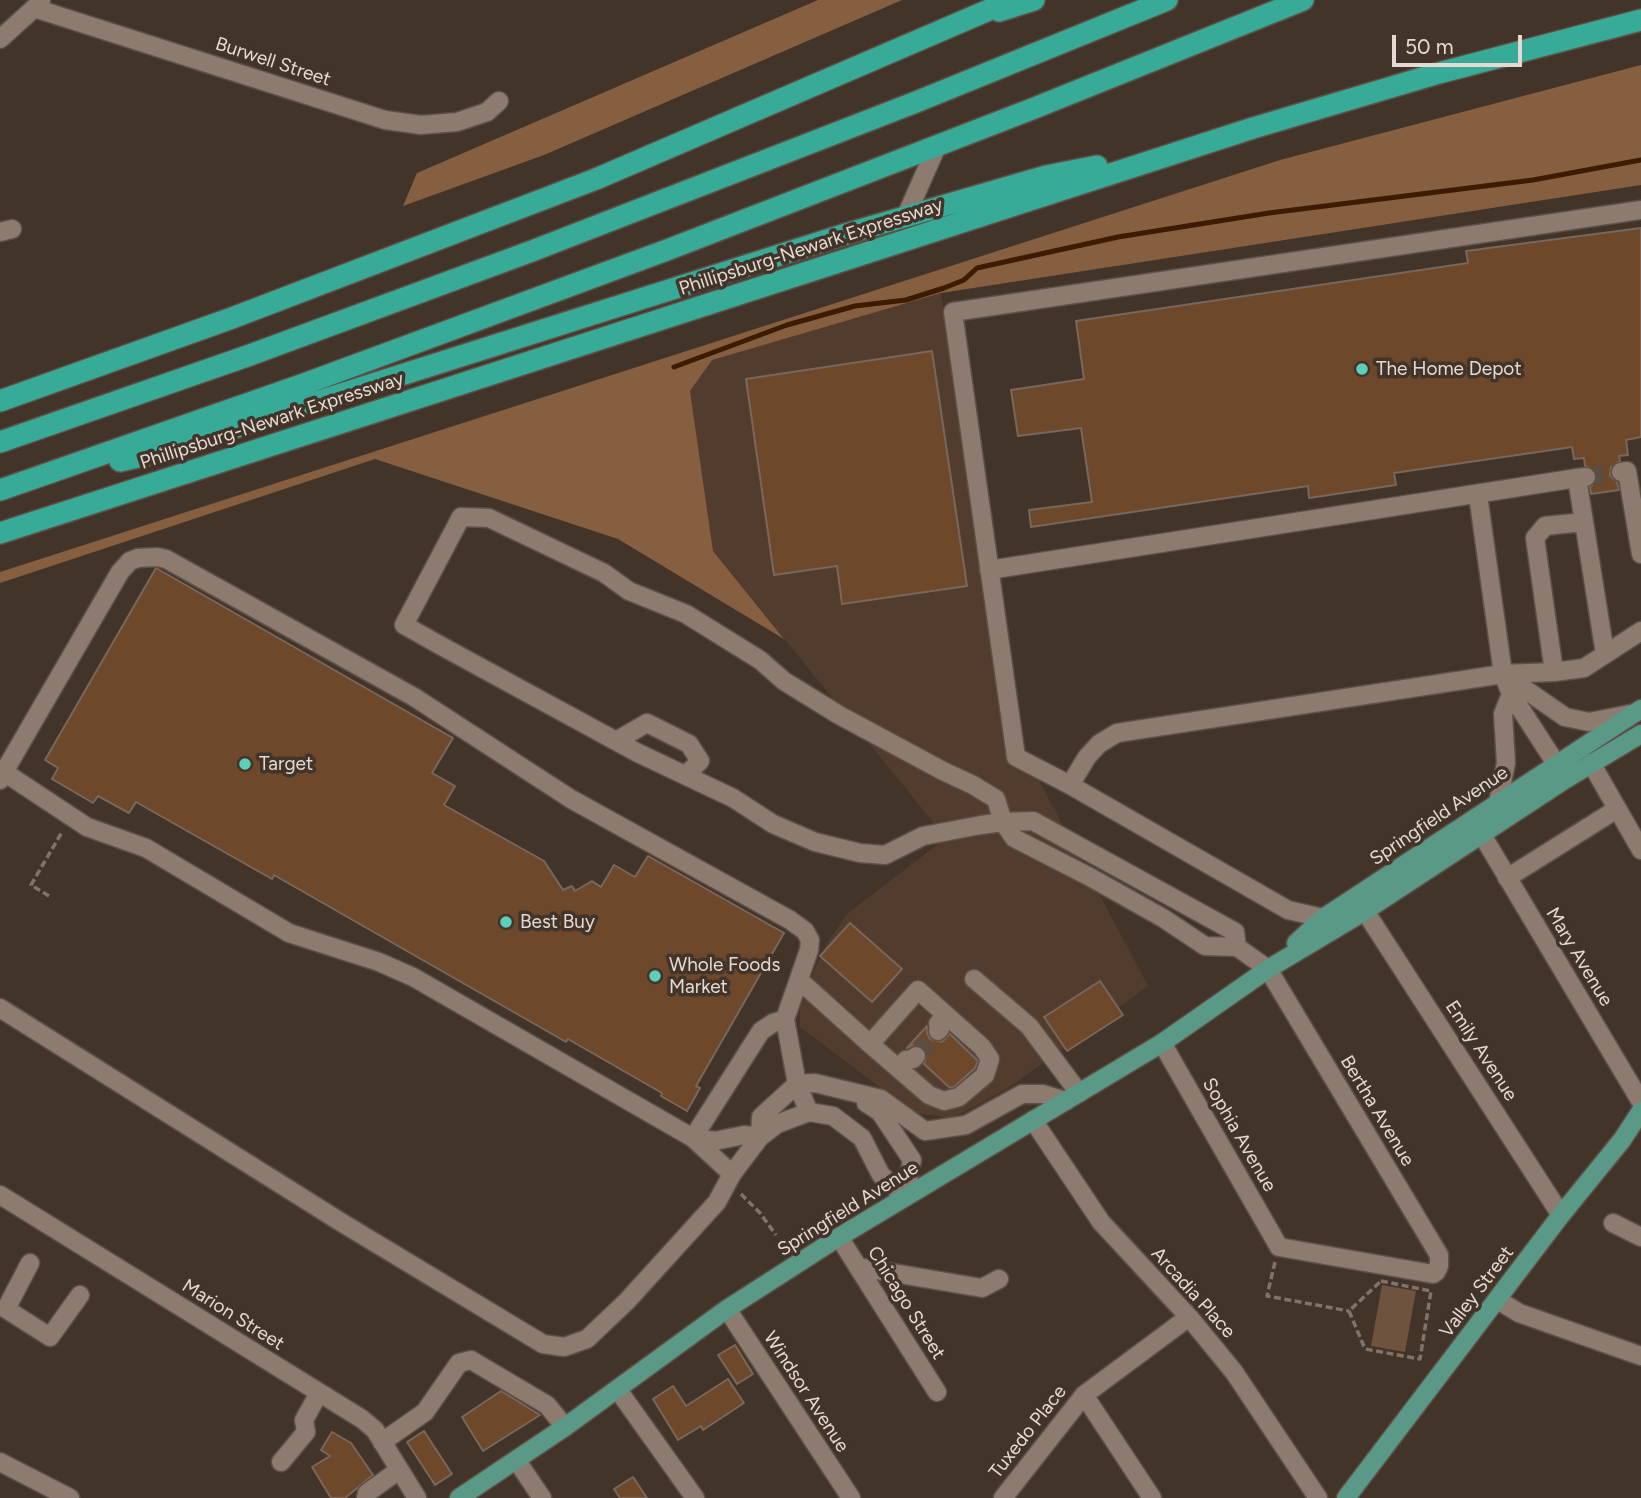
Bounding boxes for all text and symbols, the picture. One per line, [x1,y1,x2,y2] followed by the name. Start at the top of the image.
[1396,21,1526,65] scale bar
[212,33,334,91] street label: Burwell Street
[1405,34,1454,59] text: 50 m
[676,194,946,300] street label: Phillipsburg-Newark Expressway
[1376,358,1522,380] place label: The Home Depot
[1354,361,1370,377] marker: The Home Depot
[137,368,407,474] street label: Phillipsburg-Newark Expressway
[259,753,313,775] place label: Target
[237,756,253,772] marker: Target
[1366,761,1512,871] street label: Springfield Avenue
[1541,904,1617,1010] street label: Mary Avenue
[520,911,595,933] place label: Best Buy
[498,914,514,930] marker: Best Buy
[669,954,780,998] place label: Whole Foods Market
[647,968,663,984] marker: Whole Foods Market
[1440,997,1522,1105] street label: Emily Avenue
[1335,1052,1419,1170] street label: Bertha Avenue
[1197,1074,1281,1196] street label: Sophia Avenue
[773,1157,923,1261] street label: Springfield Avenue
[862,1242,950,1364] street label: Chicago Street
[1435,1242,1519,1342] street label: Valley Street
[1146,1243,1240,1343] street label: Arcadia Place
[178,1275,288,1355] street label: Marion Street
[758,1327,854,1457] street label: Windsor Avenue
[985,1381,1071,1483] street label: Tuxedo Place

